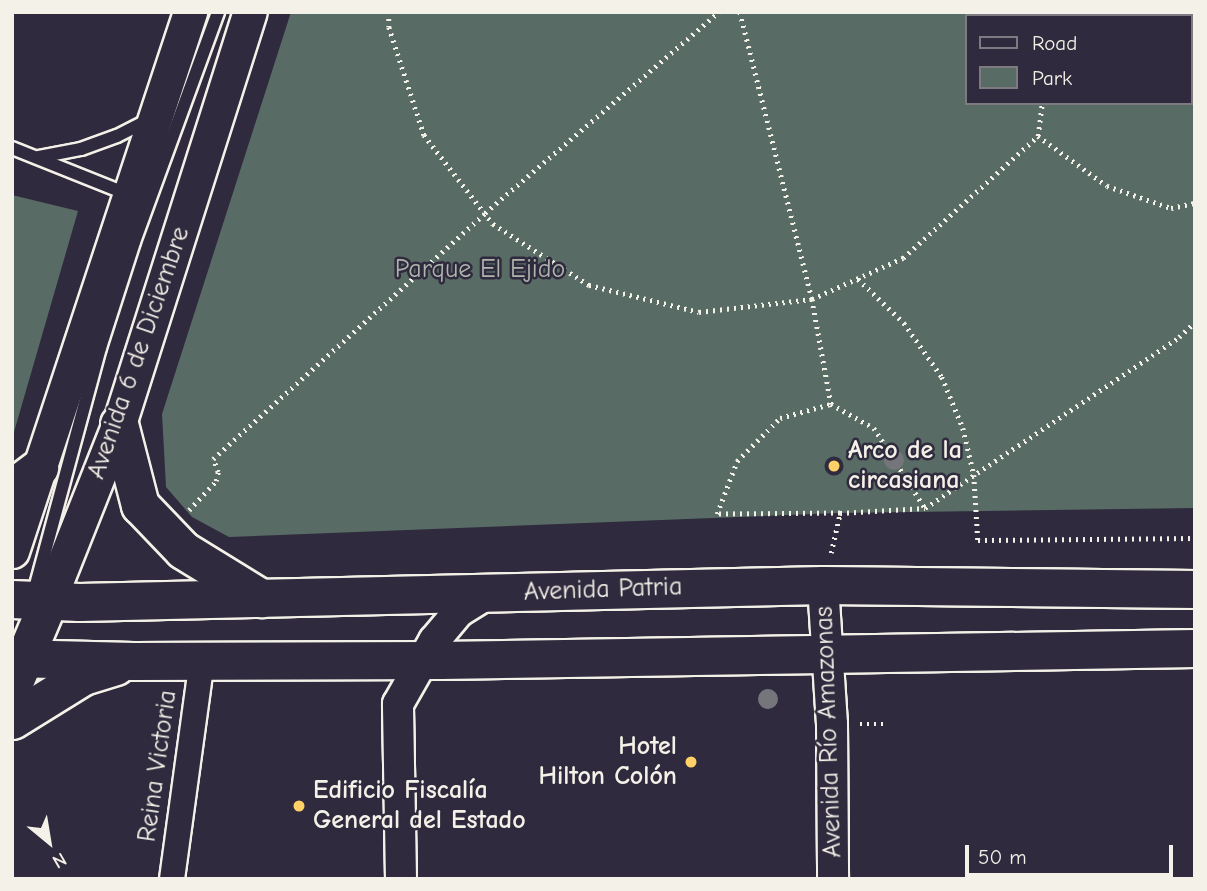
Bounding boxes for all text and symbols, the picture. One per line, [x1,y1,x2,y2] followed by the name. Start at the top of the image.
[965,14,1193,105] legend
[1032,31,1077,55] text: Road
[1032,66,1072,90] text: Park
[81,223,197,483] street label: Avenida 6 de Diciembre
[395,254,565,286] park label: Parque El Ejido
[848,435,962,496] place label: Arco de la circasiana
[826,458,842,474] marker: Arco de la circasiana
[523,572,683,608] street label: Avenida Patria
[809,606,849,858] street label: Avenida Río Amazonas
[132,688,184,844] street label: Reina Victoria
[538,731,677,792] place label: Hotel Hilton Colón
[683,754,699,770] marker: Hotel Hilton Colón
[313,775,526,836] place label: Edificio Fiscalía General del Estado
[291,798,307,814] marker: Edificio Fiscalía General del Estado
[14,807,84,877] north arrow
[969,832,1177,876] scale bar
[978,845,1027,869] text: 50 m
[49,848,70,873] text: N

